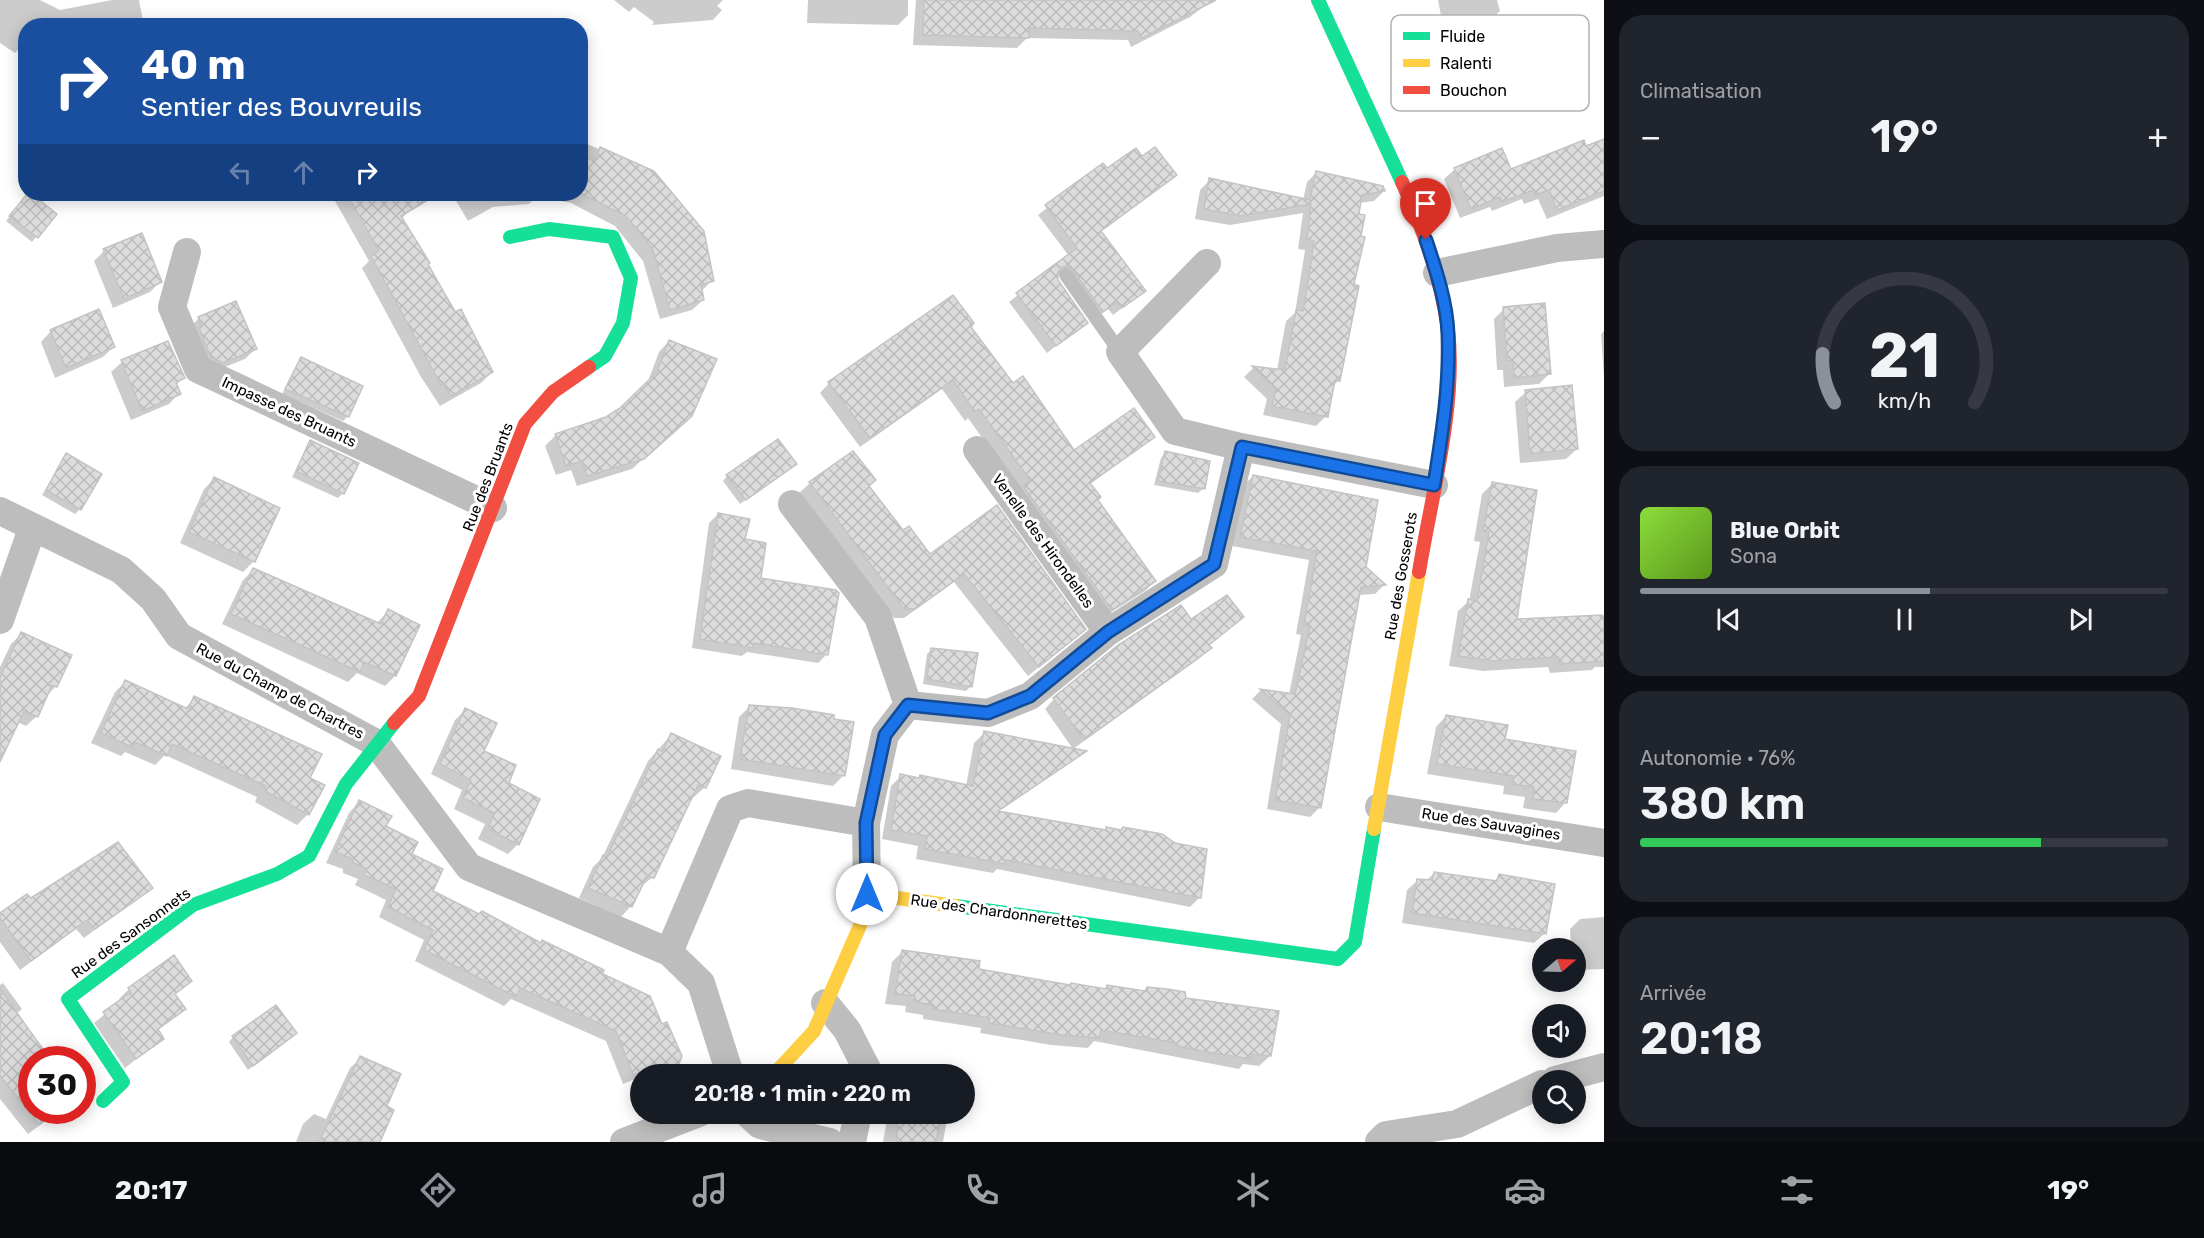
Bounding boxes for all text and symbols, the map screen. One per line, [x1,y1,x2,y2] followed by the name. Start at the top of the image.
[1391,15,1589,111] legend
[1440,27,1485,46] text: Fluide
[141,40,246,90] text: 40 m
[42,42,120,120] icon: right
[1440,54,1492,73] text: Ralenti
[1640,79,1762,103] text: Climatisation
[1440,81,1507,100] text: Bouchon
[141,91,422,123] text: Sentier des Bouvreuils
[1870,110,1938,163] text: 19°
[1640,117,1661,156] text: −
[2147,117,2168,156] text: +
[224,156,257,189] icon: left
[287,156,320,189] icon: ahead
[350,156,383,189] icon: right
[1400,178,1451,240] pin
[1409,187,1442,220] icon: arrive
[1868,319,1940,393] text: 21
[219,373,359,451] street label: Impasse des Bruants
[1877,388,1931,413] text: km/h
[459,420,517,534] street label: Rue des Bruants
[988,470,1098,612] street label: Venelle des Hirondelles
[1381,510,1421,641] street label: Rue des Gosserots
[1730,517,1840,544] text: Blue Orbit
[1730,544,1777,568] text: Sona
[1712,603,1745,636] icon: previous
[1888,603,1921,636] icon: pause
[2064,603,2097,636] icon: next
[193,639,367,743] street label: Rue du Champ de Chartres
[1640,746,1795,770] text: Autonomie · 76%
[1640,777,1805,830] text: 380 km
[1420,804,1562,844] street label: Rue des Sauvagines
[835,862,899,926] position arrow
[68,884,194,982] street label: Rue des Sansonnets
[909,891,1089,933] street label: Rue des Chardonnerettes
[1532,938,1586,992] north arrow
[1532,938,1586,1124] map controls
[1640,981,1707,1005] text: Arrivée
[1532,1004,1586,1058] button: sound
[1640,1012,1763,1065] text: 20:18
[18,1046,96,1124] speed limit sign: 30
[1532,1070,1586,1124] button: search
[694,1080,911,1107] text: 20:18 · 1 min · 220 m
[417,1169,459,1211] icon: directions
[689,1169,731,1211] icon: music
[961,1169,1003,1211] icon: phone
[1232,1169,1274,1211] icon: climate
[1504,1169,1546,1211] icon: car
[1776,1169,1818,1211] icon: filters
[115,1174,188,1206] text: 20:17
[2047,1174,2089,1206] text: 19°

